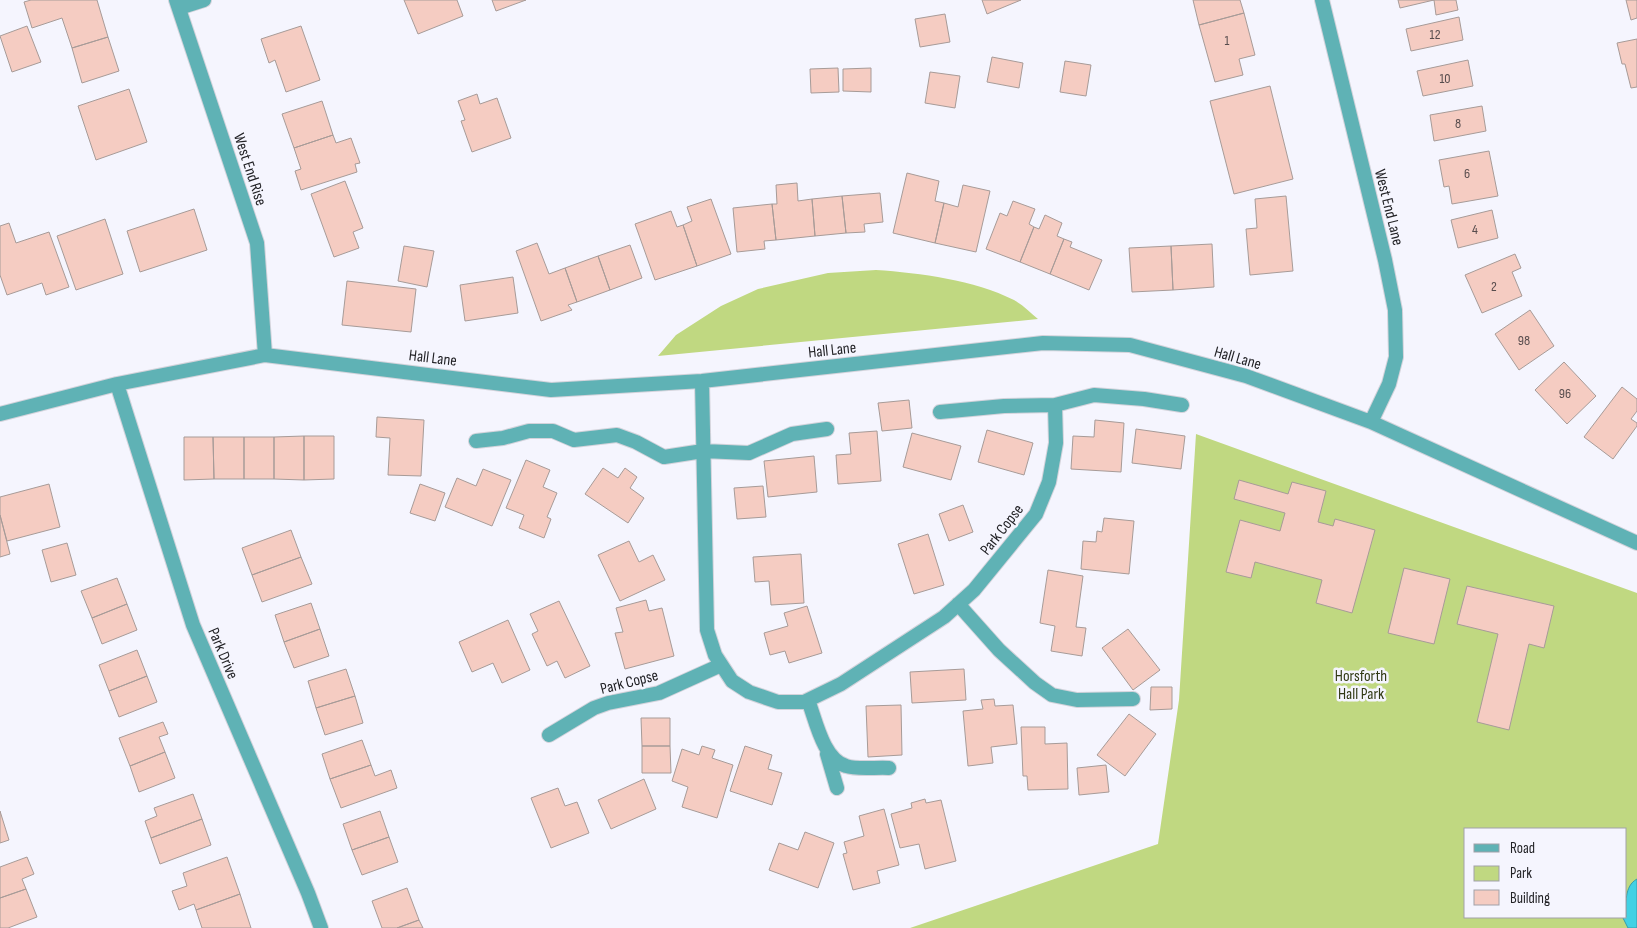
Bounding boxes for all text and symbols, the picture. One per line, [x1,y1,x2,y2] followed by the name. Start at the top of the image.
[1430,26,1441,43] house number: 12
[1225,32,1230,49] house number: 1
[1439,70,1451,87] house number: 10
[1455,115,1461,132] house number: 8
[229,131,270,208] street label: West End Rise
[1464,165,1470,182] house number: 6
[1370,167,1407,247] street label: West End Lane
[1472,221,1478,238] house number: 4
[1491,278,1497,295] house number: 2
[1518,332,1530,349] house number: 98
[807,339,857,362] street label: Hall Lane
[1212,343,1263,374] street label: Hall Lane
[408,346,458,371] street label: Hall Lane
[1559,385,1571,402] house number: 96
[977,501,1028,559] street label: Park Copse
[203,625,242,682] street label: Park Drive
[598,666,660,699] street label: Park Copse
[1335,667,1387,704] park label: Horsforth Hall Park
[1464,828,1627,918] legend
[1510,839,1535,858] text: Road
[1510,864,1532,883] text: Park
[1510,889,1550,908] text: Building

